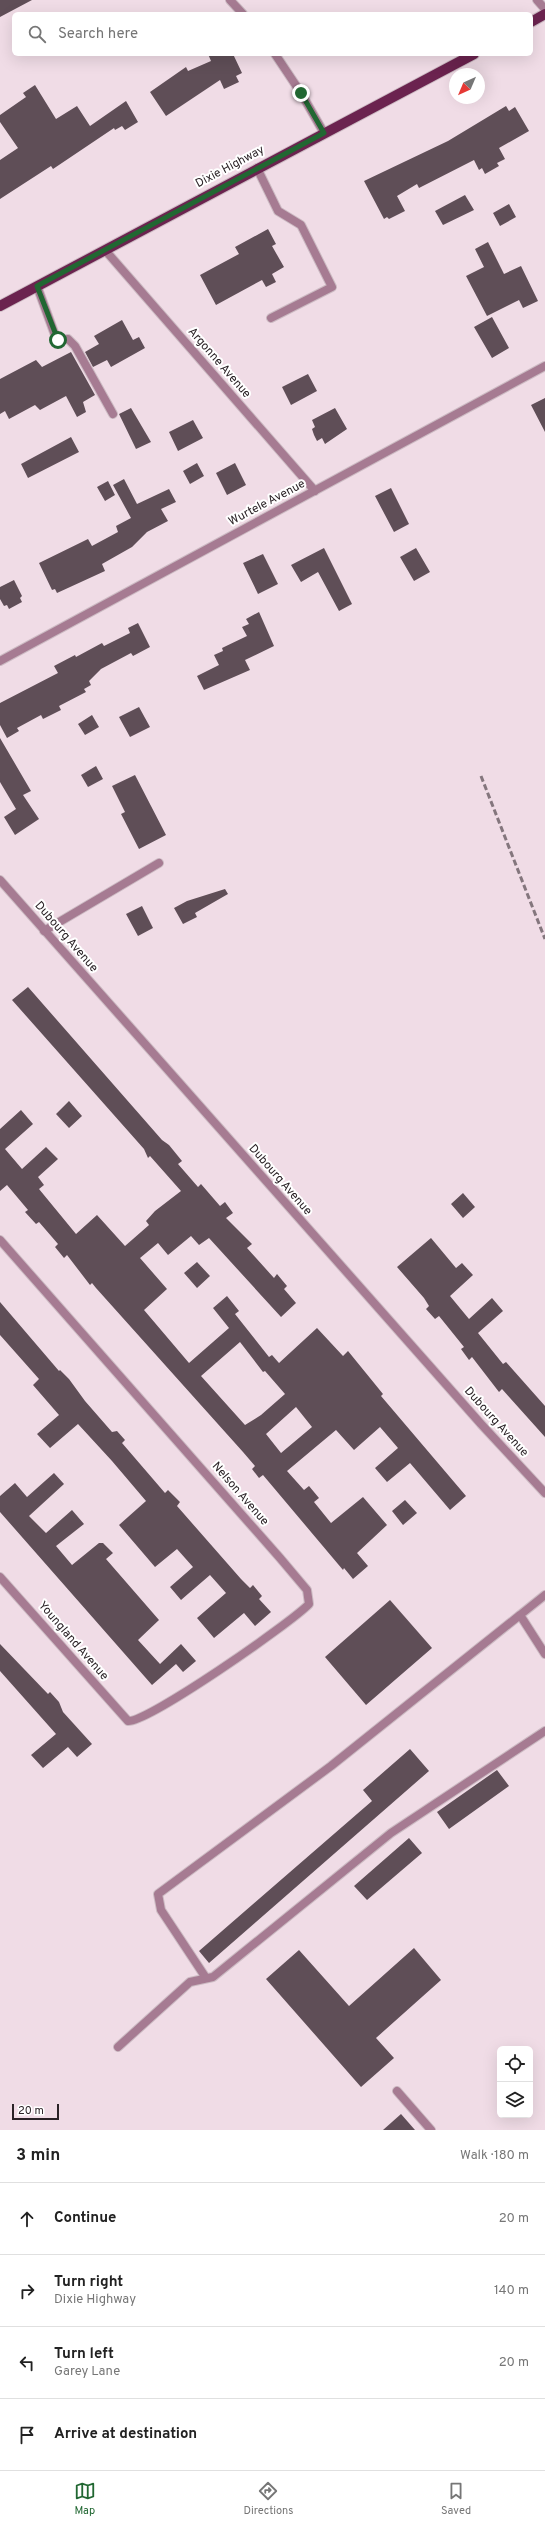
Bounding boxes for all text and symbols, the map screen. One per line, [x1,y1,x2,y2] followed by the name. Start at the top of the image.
[12,12,533,56] search box
[26,23,48,45] icon: search
[58,25,138,44] text: Search here
[449,68,485,104] north arrow
[292,84,310,102] route end
[193,142,267,192] street label: Dixie Highway
[184,324,254,402] street label: Argonne Avenue
[49,331,67,349] route start
[226,476,308,530] street label: Wurtele Avenue
[31,898,101,976] street label: Dubourg Avenue
[245,1141,315,1219] street label: Dubourg Avenue
[460,1384,532,1460] street label: Dubourg Avenue
[208,1459,272,1529] street label: Nelson Avenue
[34,1598,112,1684] street label: Youngland Avenue
[497,2046,533,2118] map controls
[497,2046,533,2082] button: locate
[497,2082,533,2118] button: layers
[12,2102,59,2121] scale bar
[18,2104,44,2118] text: 20 m
[16,2145,60,2167] text: 3 min
[460,2148,529,2164] text: Walk · 180 m
[16,2208,38,2230] icon: ahead
[54,2209,116,2228] text: Continue
[499,2211,529,2227] text: 20 m
[54,2273,123,2292] text: Turn right
[16,2280,38,2302] icon: right
[494,2283,529,2299] text: 140 m
[54,2292,136,2308] text: Dixie Highway
[54,2345,114,2364] text: Turn left
[16,2352,38,2374] icon: left
[499,2355,529,2371] text: 20 m
[54,2364,120,2380] text: Garey Lane
[16,2424,38,2446] icon: arrive
[54,2425,197,2444] text: Arrive at destination
[74,2480,96,2518] tab: Map
[243,2480,293,2518] tab: Directions
[441,2480,471,2518] tab: Saved

